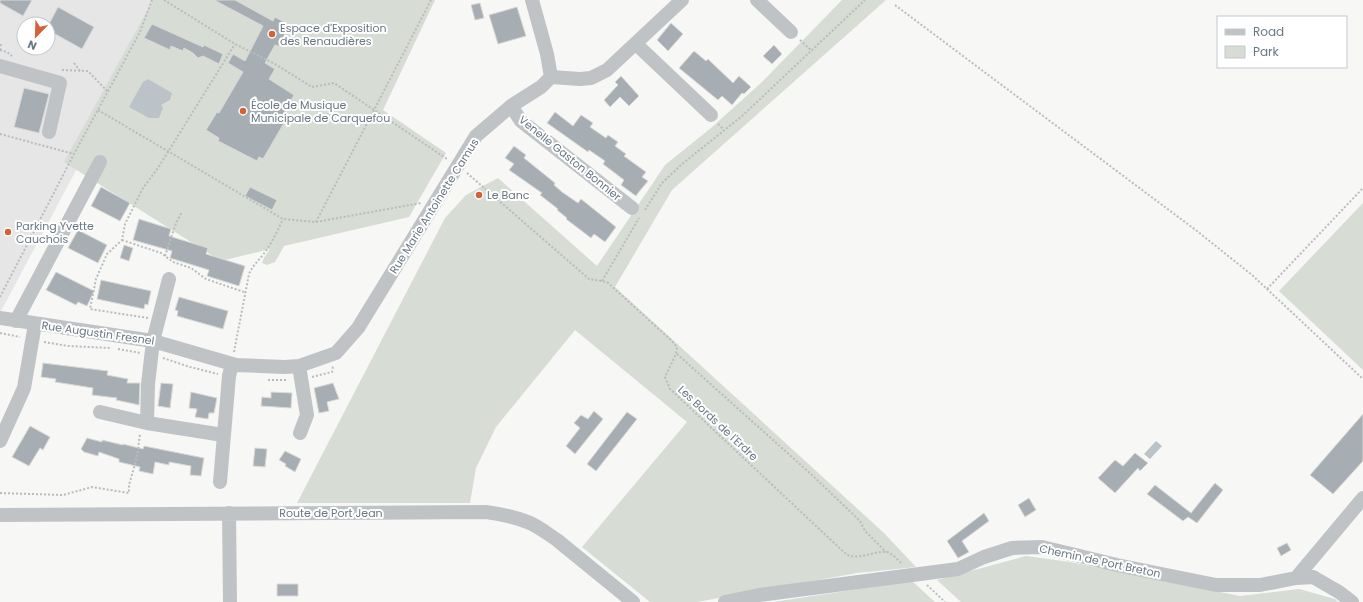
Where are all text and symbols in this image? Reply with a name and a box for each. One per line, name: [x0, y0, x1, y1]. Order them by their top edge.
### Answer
north arrow: [16, 16, 56, 56]
legend: [1217, 16, 1347, 68]
place label: Espace d'Exposition des Renaudières: [280, 20, 387, 49]
text: Road: [1253, 23, 1284, 40]
marker: Espace d'Exposition des Renaudières: [267, 29, 277, 39]
text: N: [25, 36, 39, 54]
text: Park: [1253, 43, 1280, 60]
place label: École de Musique Municipale de Carquefou: [251, 97, 390, 126]
marker: École de Musique Municipale de Carquefou: [238, 106, 248, 116]
street label: Venelle Gaston Bonnier: [515, 112, 625, 204]
street label: Rue Marie Antoinette Camus: [386, 135, 482, 277]
place label: Le Banc: [487, 187, 530, 203]
marker: Le Banc: [474, 190, 484, 200]
place label: Parking Yvette Cauchois: [16, 218, 94, 247]
marker: Parking Yvette Cauchois: [3, 227, 13, 237]
street label: Rue Augustin Fresnel: [41, 317, 155, 349]
street label: Les Bords de l'Erdre: [675, 382, 762, 464]
street label: Route de Port Jean: [279, 505, 383, 521]
street label: Chemin de Port Breton: [1038, 540, 1162, 582]

